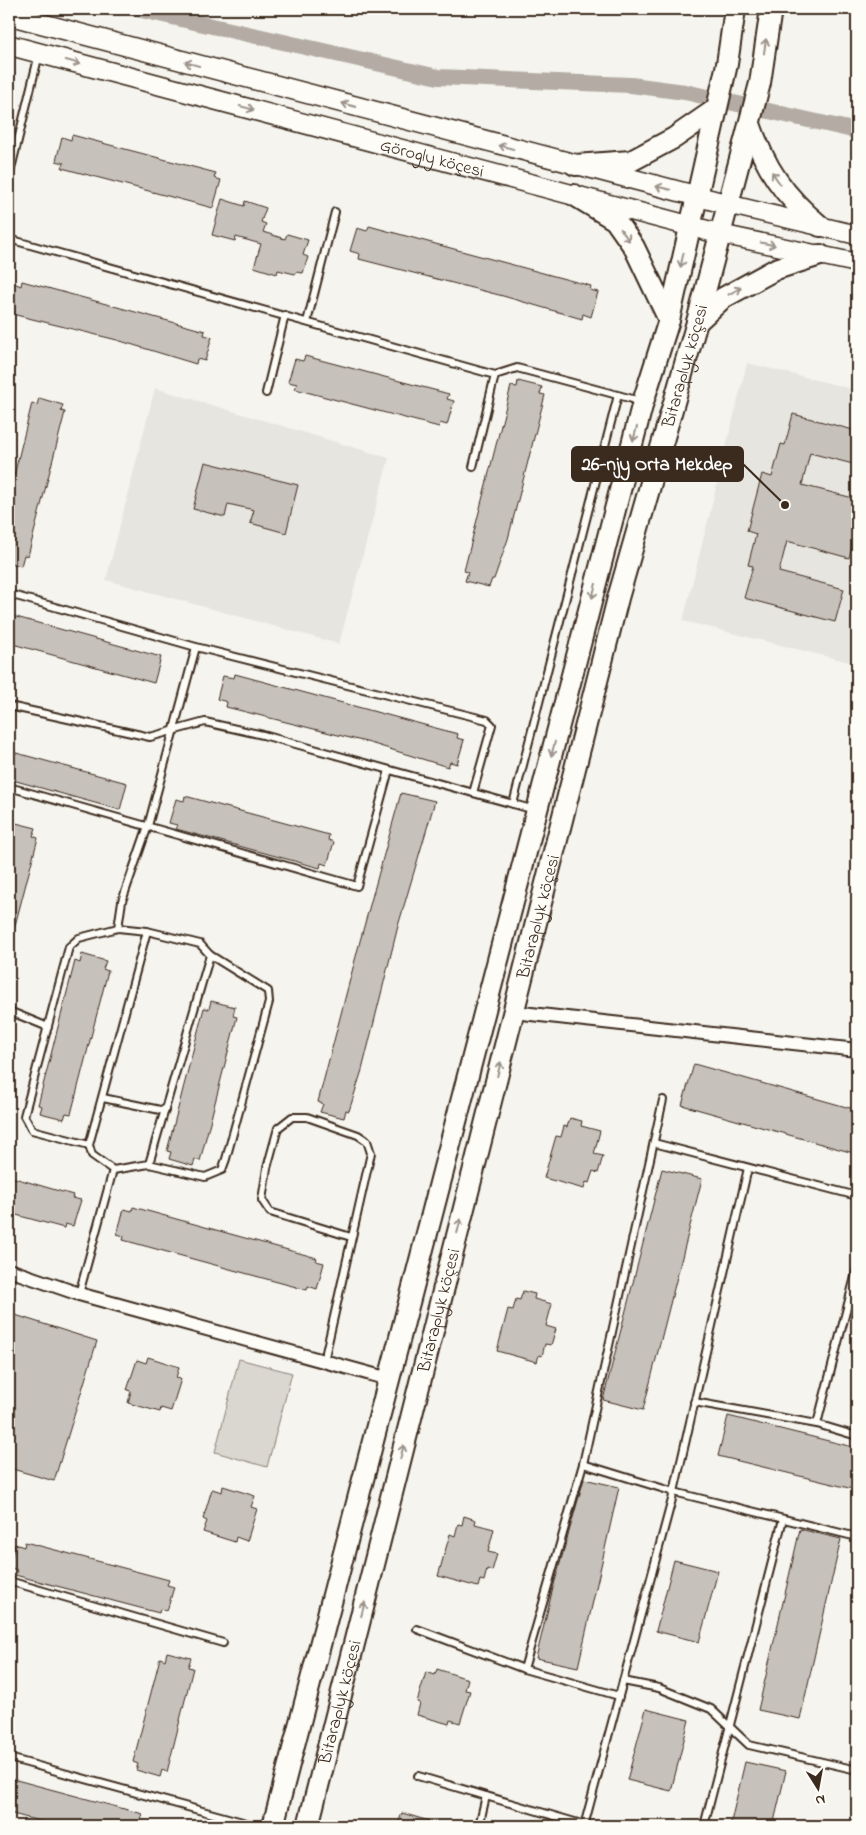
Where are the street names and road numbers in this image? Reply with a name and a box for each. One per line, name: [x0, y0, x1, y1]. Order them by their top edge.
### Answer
street label: Görogly köçesi: [377, 133, 487, 186]
street label: Bitaraplyk köçesi: [656, 302, 716, 432]
street label: Bitaraplyk köçesi: [511, 852, 568, 983]
street label: Bitaraplyk köçesi: [412, 1246, 468, 1376]
street label: Bitaraplyk köçesi: [313, 1638, 369, 1768]

